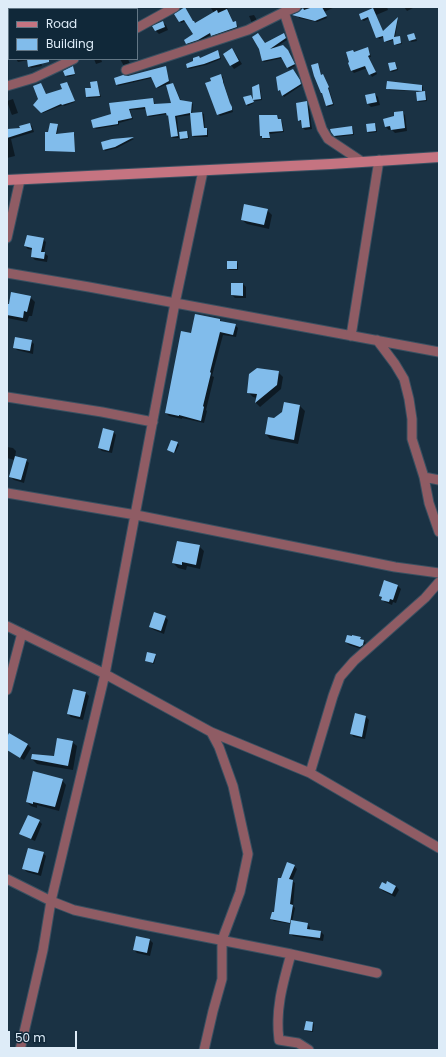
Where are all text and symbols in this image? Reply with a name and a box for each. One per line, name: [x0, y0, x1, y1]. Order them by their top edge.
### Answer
legend: [8, 8, 138, 60]
text: Road: [46, 15, 77, 32]
text: Building: [46, 35, 94, 52]
scale bar: [10, 1023, 79, 1049]
text: 50 m: [15, 1029, 46, 1046]

